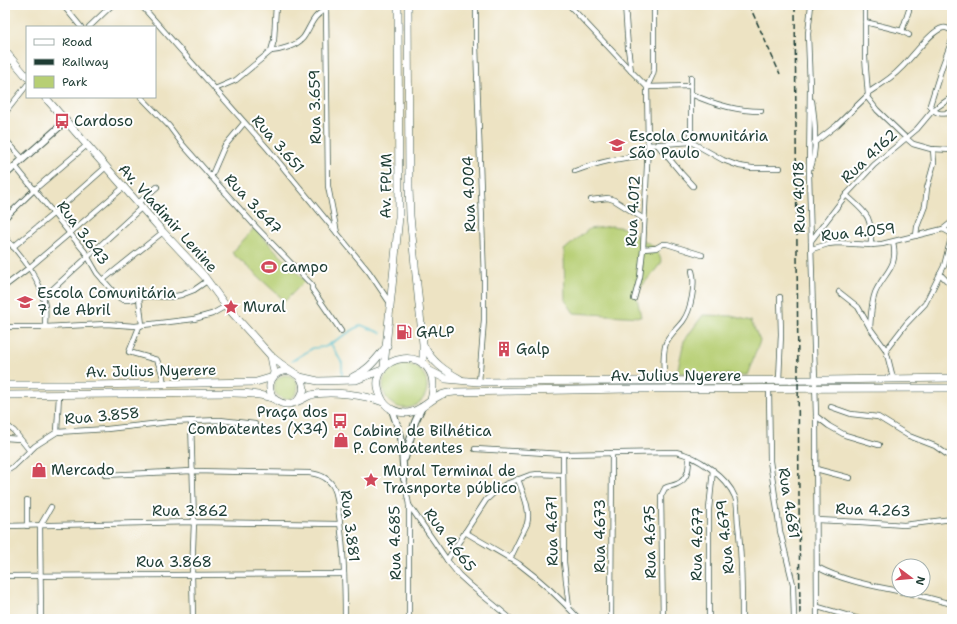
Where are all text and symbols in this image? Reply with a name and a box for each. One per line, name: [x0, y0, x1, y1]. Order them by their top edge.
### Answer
legend: [26, 26, 156, 98]
text: Road: [62, 34, 93, 50]
text: Railway: [62, 54, 109, 70]
street label: Rua 3.659: [304, 70, 326, 144]
text: Park: [62, 74, 88, 90]
place label: Cardoso: [74, 111, 133, 131]
street label: Rua 3.651: [247, 111, 309, 177]
bus stop icon: Cardoso: [53, 112, 71, 130]
street label: Rua 4.162: [836, 125, 902, 187]
place label: Escola Comunitária São Paulo: [629, 126, 769, 163]
school or university icon: Escola Comunitária São Paulo: [608, 136, 626, 154]
street label: Av. FPLM: [375, 153, 397, 219]
street label: Rua 4.004: [458, 156, 480, 232]
street label: Av. Vladimir Lenine: [114, 159, 222, 277]
street label: Rua 4.018: [788, 161, 810, 233]
street label: Rua 3.647: [220, 169, 286, 239]
street label: Rua 4.012: [621, 175, 645, 247]
street label: Rua 3.643: [52, 197, 114, 269]
street label: Rua 4.059: [820, 218, 896, 246]
place label: campo: [281, 257, 328, 277]
sports icon: campo: [260, 258, 278, 276]
place label: Escola Comunitária 7 de Abril: [37, 283, 177, 320]
school or university icon: Escola Comunitária 7 de Abril: [16, 293, 34, 311]
place label: Mural: [243, 297, 286, 317]
place icon: Mural: [222, 298, 240, 316]
place label: GALP: [416, 322, 455, 342]
fuel station icon: GALP: [395, 323, 413, 341]
place label: Galp: [516, 339, 550, 359]
building icon: Galp: [495, 340, 513, 358]
street label: Av. Julius Nyerere: [85, 360, 217, 382]
street label: Av. Julius Nyerere: [611, 366, 741, 386]
place label: Praça dos Combatentes (X34): [188, 402, 328, 439]
street label: Rua 3.858: [64, 403, 140, 429]
bus stop icon: Praça dos Combatentes (X34): [331, 412, 349, 430]
place label: Cabine de Bilhética P. Combatentes: [353, 421, 492, 458]
shop icon: Cabine de Bilhética P. Combatentes: [332, 431, 350, 449]
place label: Mercado: [51, 460, 115, 480]
shop icon: Mercado: [30, 461, 48, 479]
place label: Mural Terminal de Trasnporte público: [383, 461, 517, 498]
street label: Rua 4.681: [774, 466, 804, 540]
place icon: Mural Terminal de Trasnporte público: [362, 471, 380, 489]
street label: Rua 3.881: [336, 489, 364, 563]
street label: Rua 4.671: [541, 496, 563, 566]
street label: Rua 4.673: [590, 499, 610, 573]
street label: Rua 4.679: [711, 499, 739, 575]
street label: Rua 4.263: [835, 499, 911, 521]
street label: Rua 3.862: [152, 501, 228, 521]
street label: Rua 4.665: [420, 504, 480, 576]
street label: Rua 4.675: [639, 505, 661, 579]
street label: Rua 4.685: [384, 506, 406, 580]
street label: Rua 4.677: [686, 507, 708, 581]
street label: Rua 3.868: [136, 552, 212, 572]
north arrow: [891, 558, 931, 598]
text: N: [912, 574, 929, 587]

